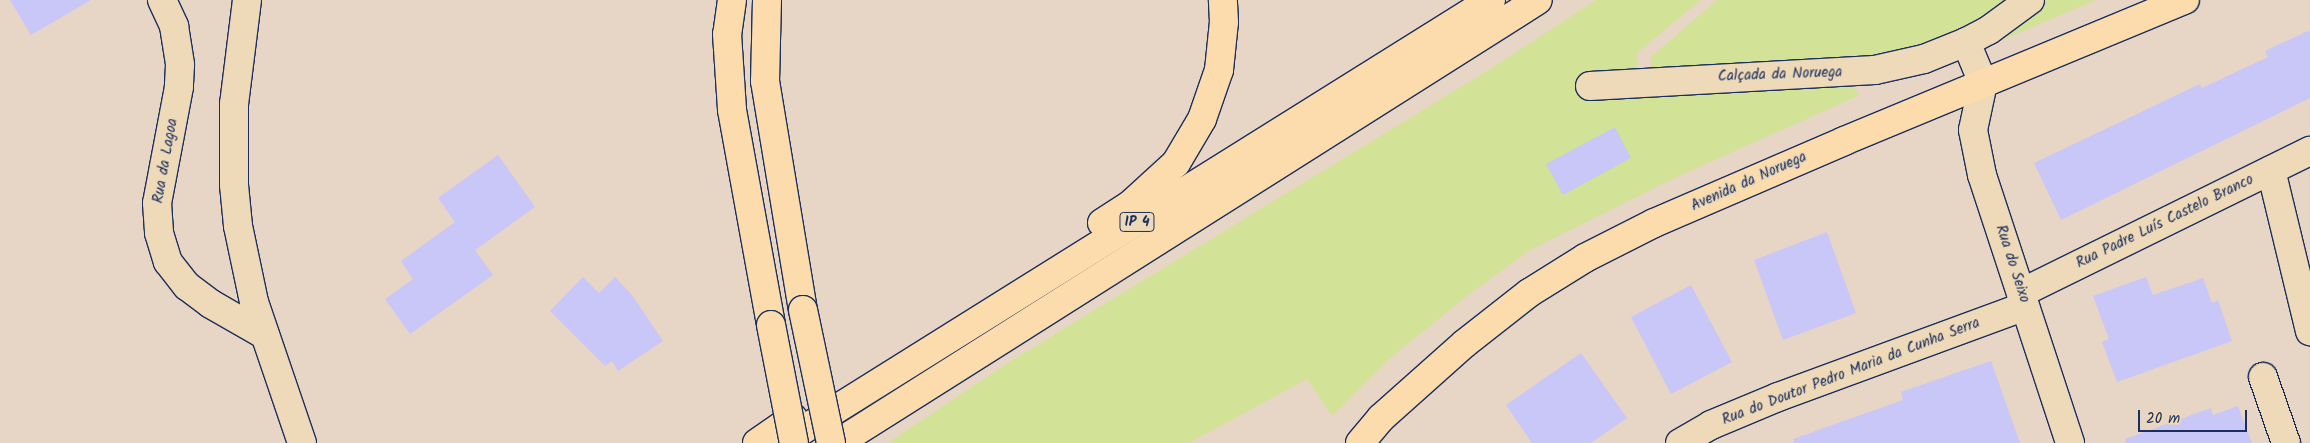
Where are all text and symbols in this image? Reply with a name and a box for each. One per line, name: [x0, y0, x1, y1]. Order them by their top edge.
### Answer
street label: Calçada da Noruega: [1717, 64, 1843, 86]
street label: Rua da Lagoa: [150, 117, 182, 205]
street label: Avenida da Noruega: [1688, 148, 1810, 216]
street label: Rua Padre Luís Castelo Branco: [2073, 171, 2257, 273]
road number: IP 4: [1118, 210, 1156, 233]
street label: Rua do Seixo: [1991, 223, 2033, 305]
street label: Rua do Doutor Pedro Maria da Cunha Serra: [1720, 314, 1982, 430]
scale bar: [2140, 400, 2249, 432]
text: 20 m: [2146, 407, 2180, 431]

